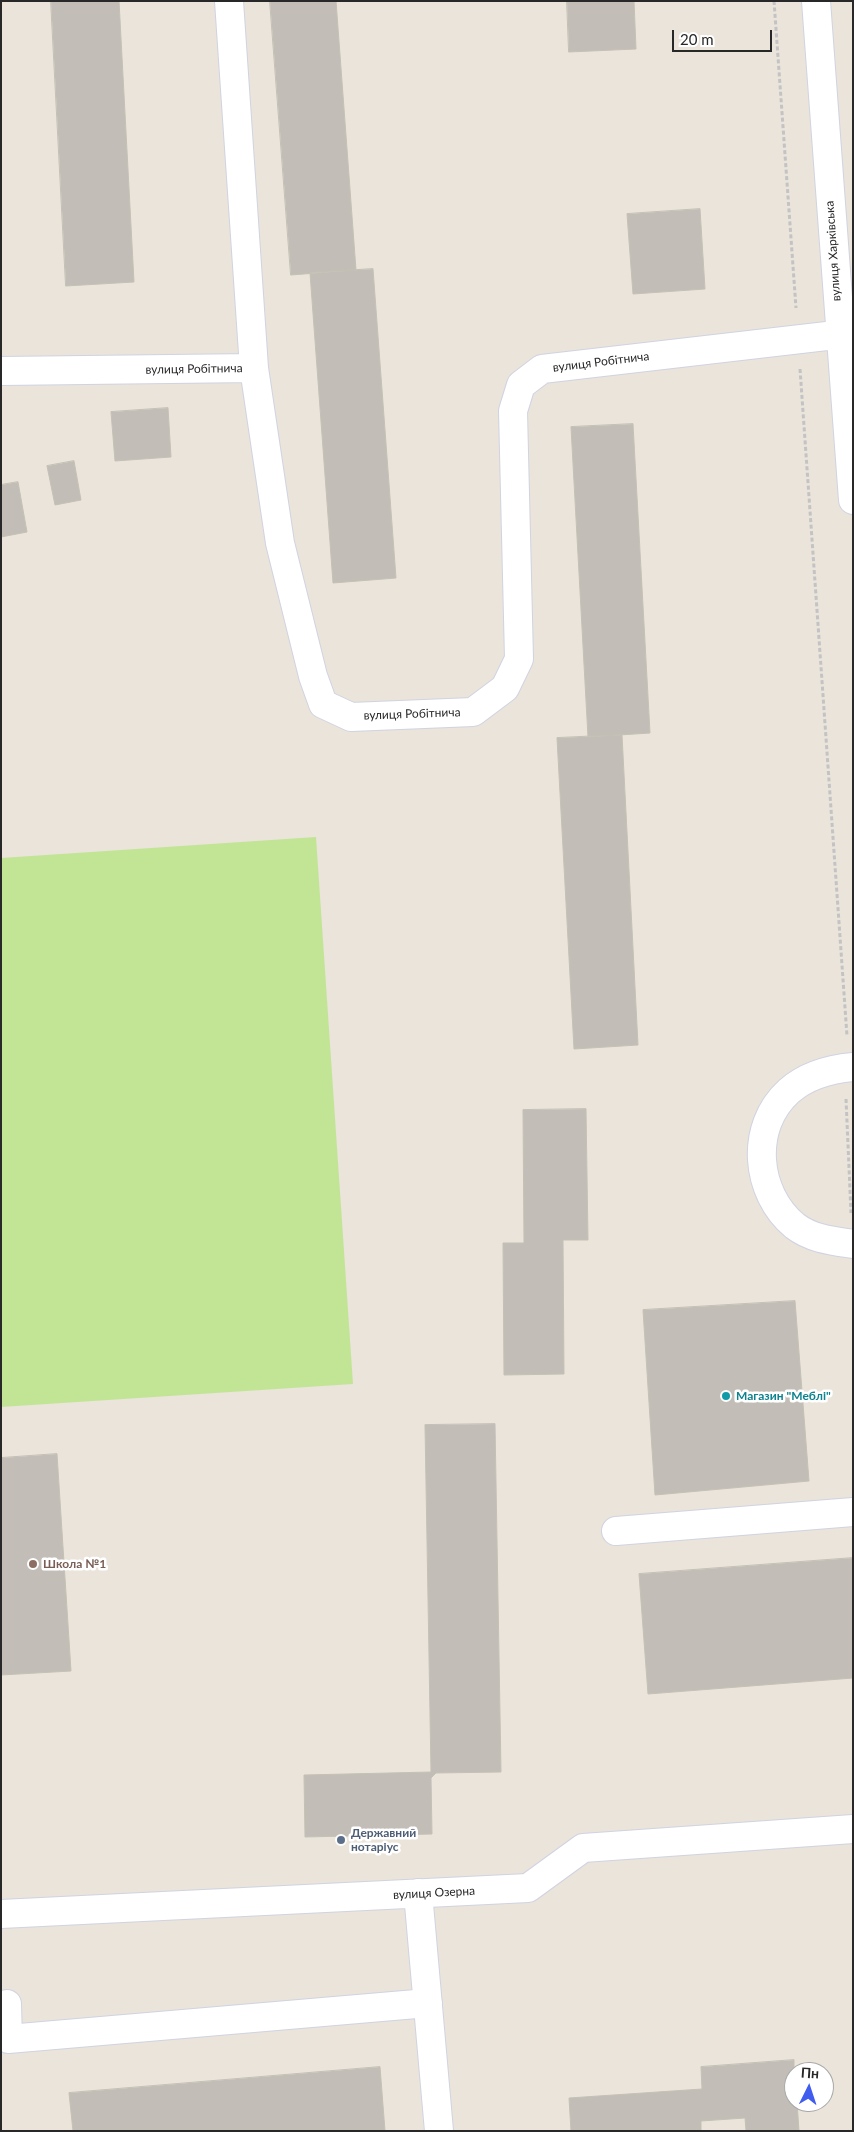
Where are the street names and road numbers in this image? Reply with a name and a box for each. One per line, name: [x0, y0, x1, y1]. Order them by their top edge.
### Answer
street label: вулиця Харківська: [822, 200, 844, 302]
street label: вулиця Робітнича: [552, 349, 650, 375]
street label: вулиця Робітнича: [145, 361, 243, 377]
street label: вулиця Робітнича: [363, 705, 461, 723]
street label: вулиця Озерна: [393, 1884, 475, 1902]

